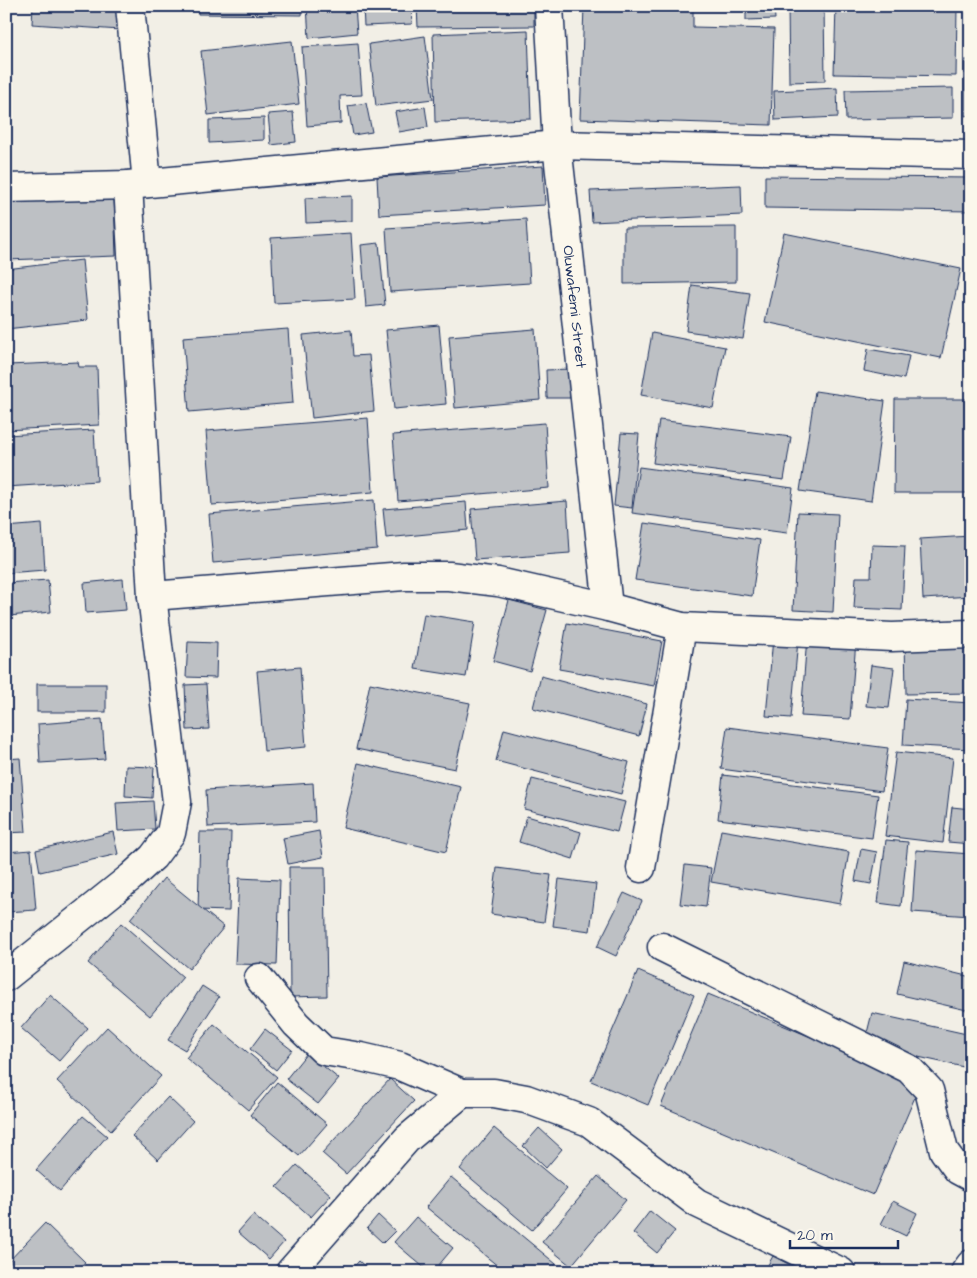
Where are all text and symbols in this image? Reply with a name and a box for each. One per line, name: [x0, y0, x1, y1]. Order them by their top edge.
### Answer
street label: Oluwafemi Street: [558, 244, 592, 369]
scale bar: [790, 1218, 897, 1250]
text: 20 m: [797, 1225, 833, 1246]

